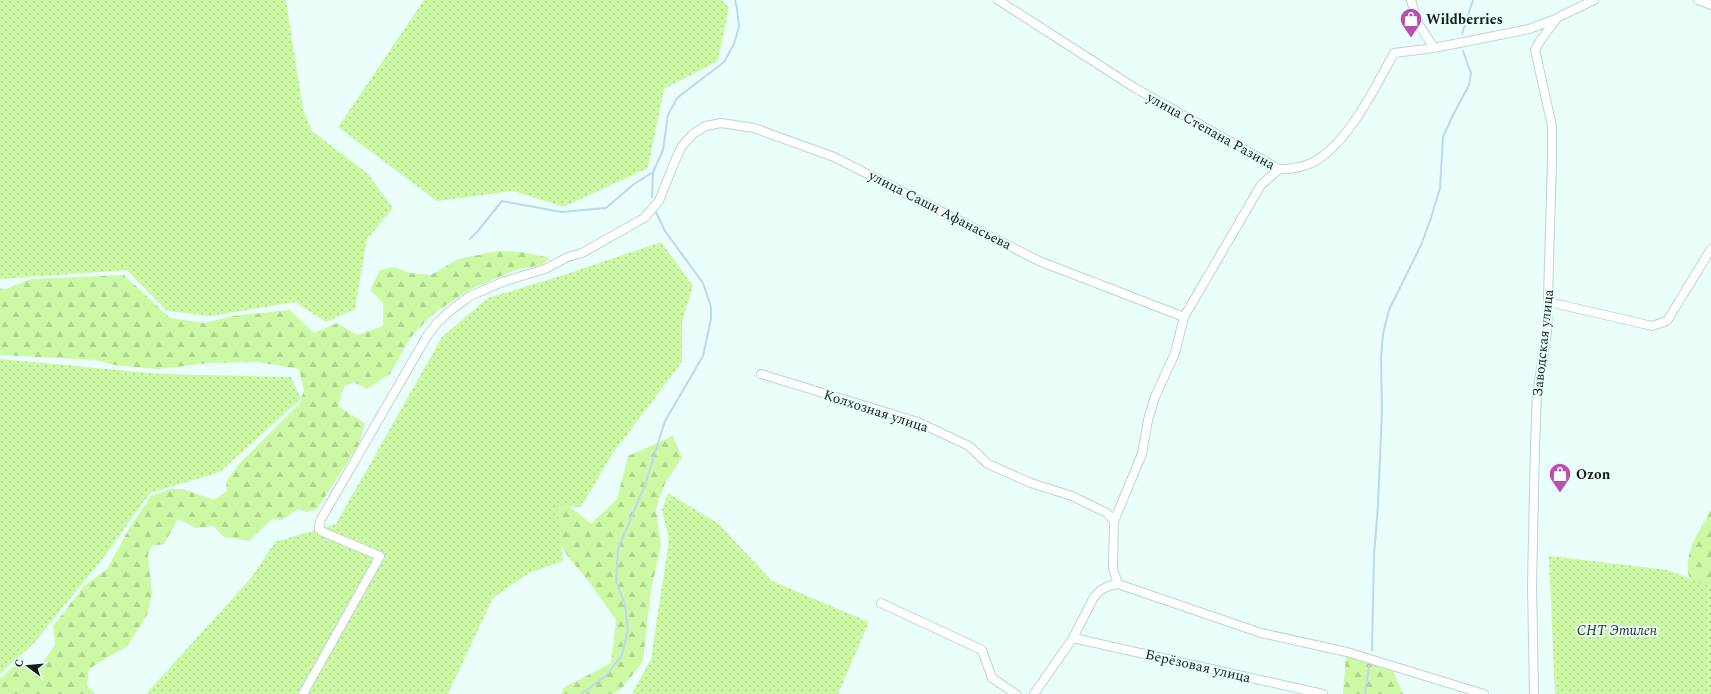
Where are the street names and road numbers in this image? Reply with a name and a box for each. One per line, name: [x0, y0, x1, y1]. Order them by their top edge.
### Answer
street label: улица Степана Разина: [1142, 86, 1279, 175]
street label: улица Саши Афанасьева: [864, 164, 1015, 255]
street label: Заводская улица: [1527, 288, 1559, 398]
street label: Колхозная улица: [821, 384, 931, 438]
street label: Берёзовая улица: [1143, 644, 1253, 688]

